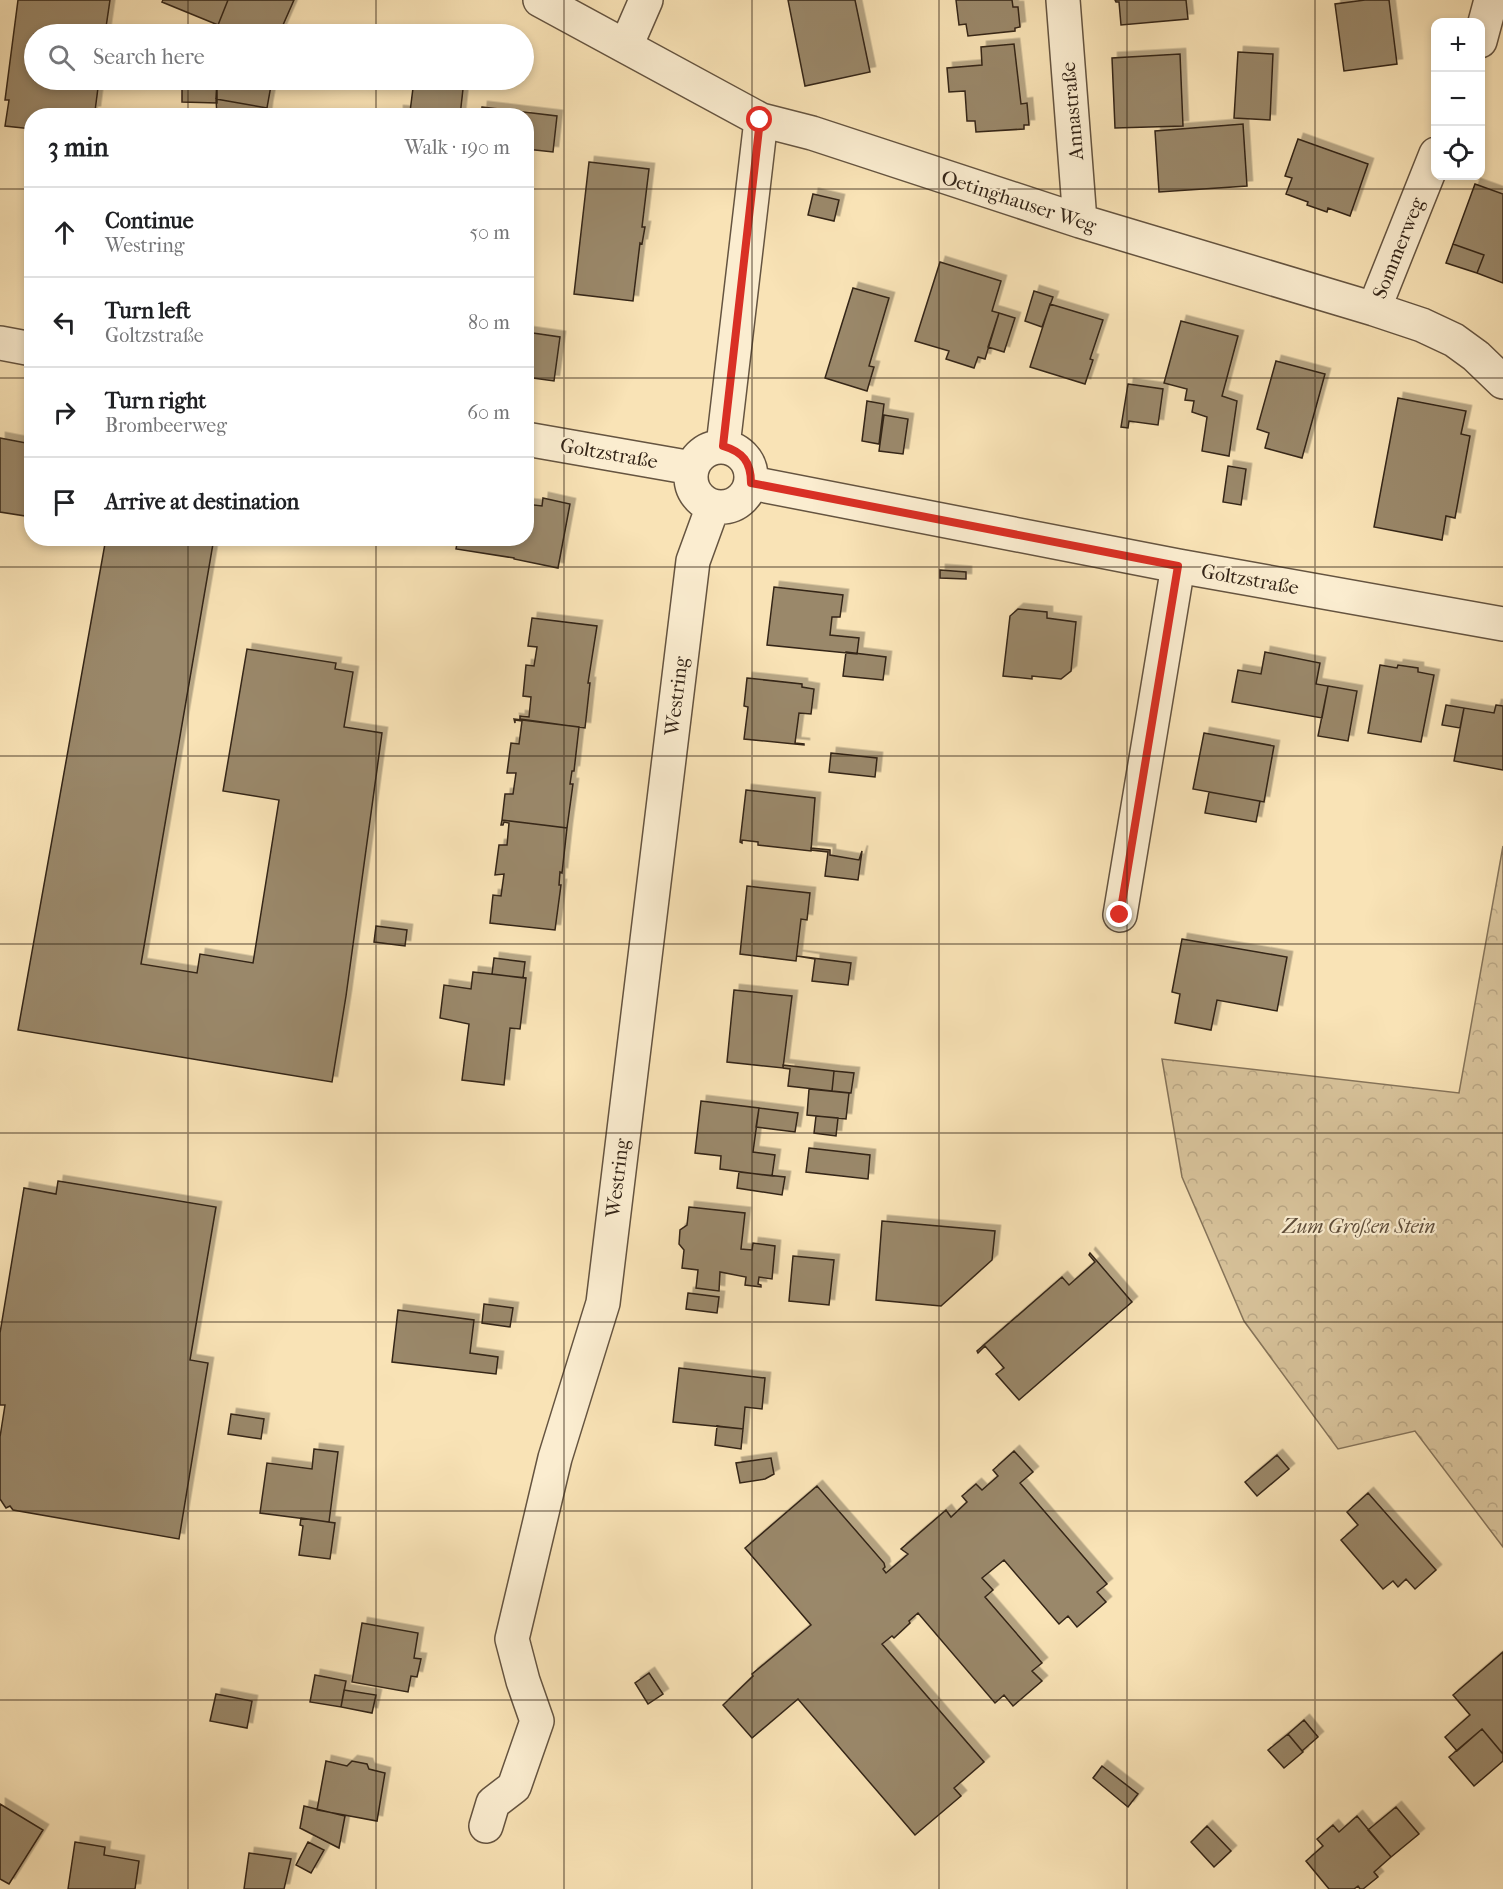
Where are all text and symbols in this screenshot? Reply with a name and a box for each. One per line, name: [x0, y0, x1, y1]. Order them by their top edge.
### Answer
map controls: [1431, 18, 1485, 180]
button: +: [1431, 18, 1485, 72]
search box: [24, 24, 534, 90]
icon: search: [45, 41, 78, 74]
text: Search here: [93, 44, 205, 70]
street label: Annastraße: [1057, 61, 1088, 162]
button: −: [1431, 72, 1485, 126]
route start: [746, 106, 772, 132]
button: locate: [1431, 126, 1485, 180]
text: 3 min: [48, 132, 109, 163]
text: Walk · 190 m: [404, 136, 510, 159]
street label: Oetinghauser Weg: [938, 166, 1100, 238]
street label: Sommerweg: [1368, 194, 1429, 302]
text: Continue: [105, 208, 194, 234]
icon: ahead: [48, 216, 81, 249]
text: 50 m: [469, 221, 510, 244]
text: Westring: [105, 234, 184, 257]
text: Turn left: [105, 298, 191, 324]
icon: left: [48, 306, 81, 339]
text: 80 m: [468, 311, 510, 334]
text: Goltzstraße: [105, 324, 204, 347]
text: Turn right: [105, 388, 206, 414]
icon: right: [48, 396, 81, 429]
text: 60 m: [467, 401, 510, 424]
text: Brombeerweg: [105, 414, 227, 437]
street label: Goltzstraße: [558, 434, 660, 473]
icon: arrive: [48, 486, 81, 519]
text: Arrive at destination: [105, 489, 299, 515]
street label: Goltzstraße: [1199, 560, 1301, 599]
street label: Westring: [660, 655, 693, 738]
route end: [1106, 901, 1132, 927]
street label: Westring: [601, 1137, 634, 1220]
park label: Zum Großen Stein: [1281, 1215, 1435, 1238]

